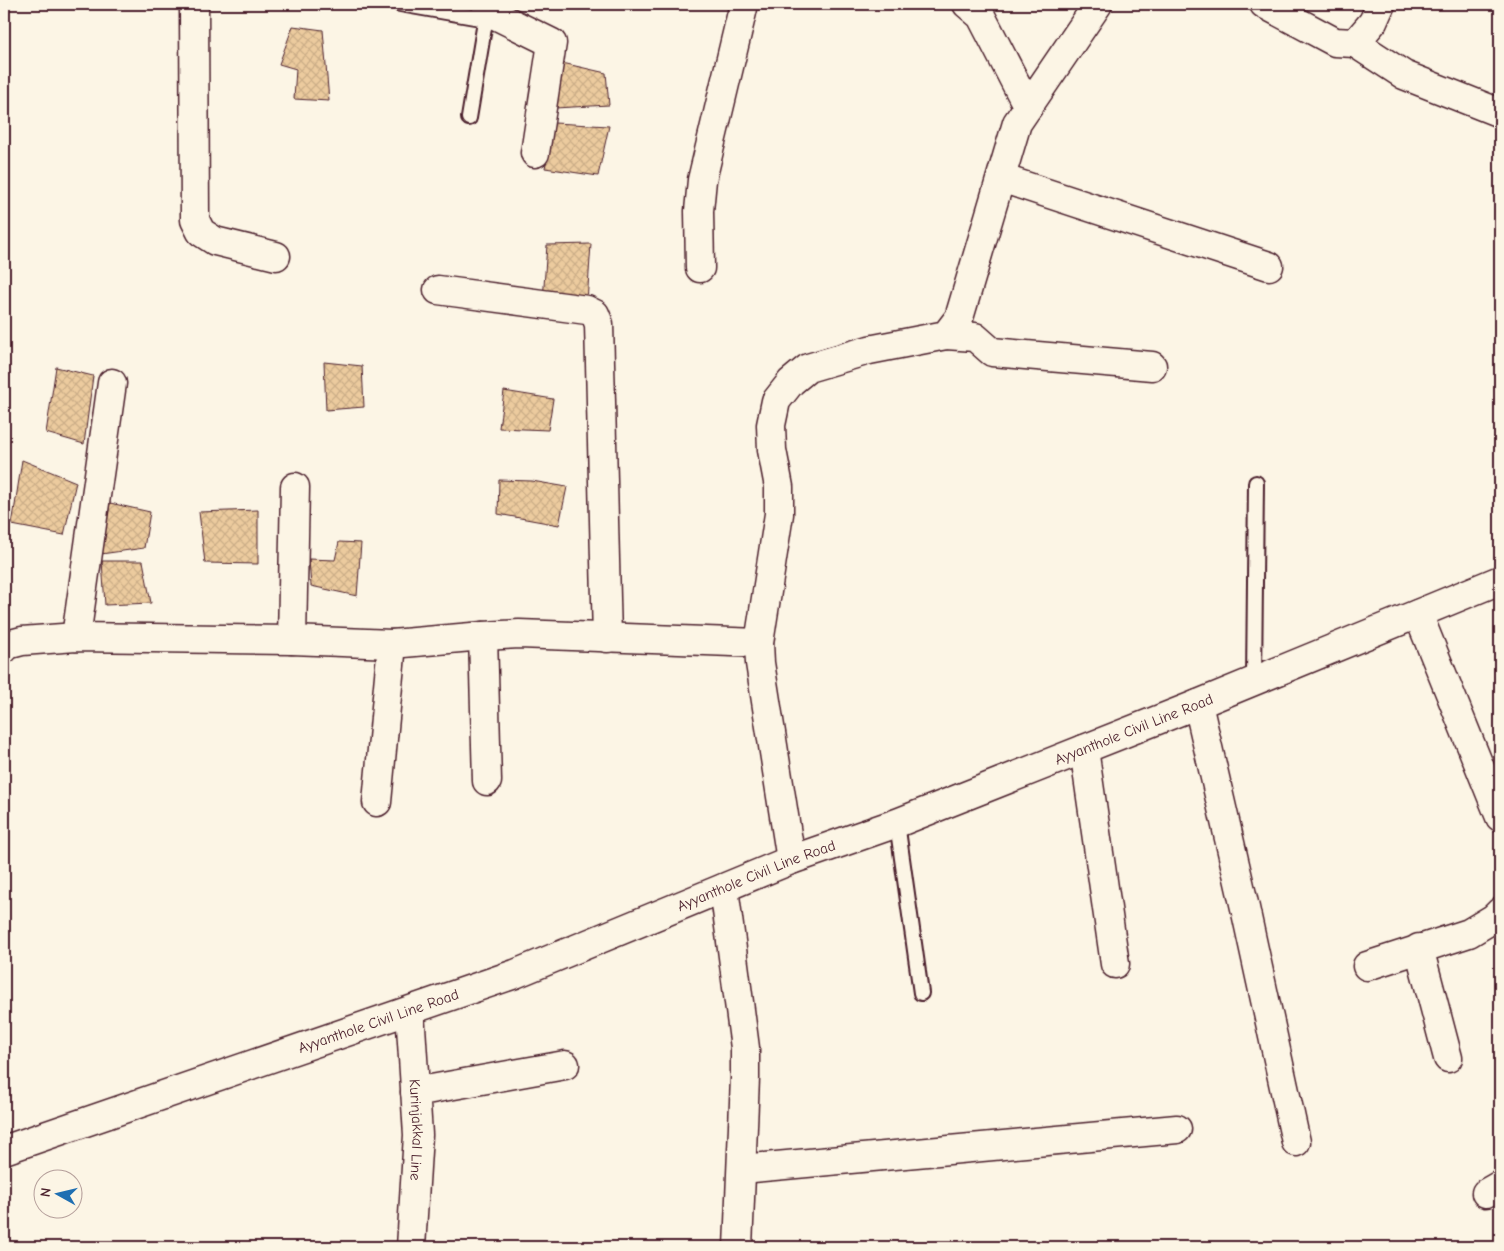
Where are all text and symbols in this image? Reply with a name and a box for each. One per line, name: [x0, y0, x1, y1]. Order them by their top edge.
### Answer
street label: Ayyanthole Civil Line Road: [1052, 690, 1216, 769]
street label: Ayyanthole Civil Line Road: [674, 836, 838, 915]
street label: Ayyanthole Civil Line Road: [296, 985, 461, 1057]
street label: Kurinjakkal Line: [405, 1078, 427, 1182]
north arrow: [32, 1168, 82, 1218]
text: N: [37, 1187, 55, 1198]

